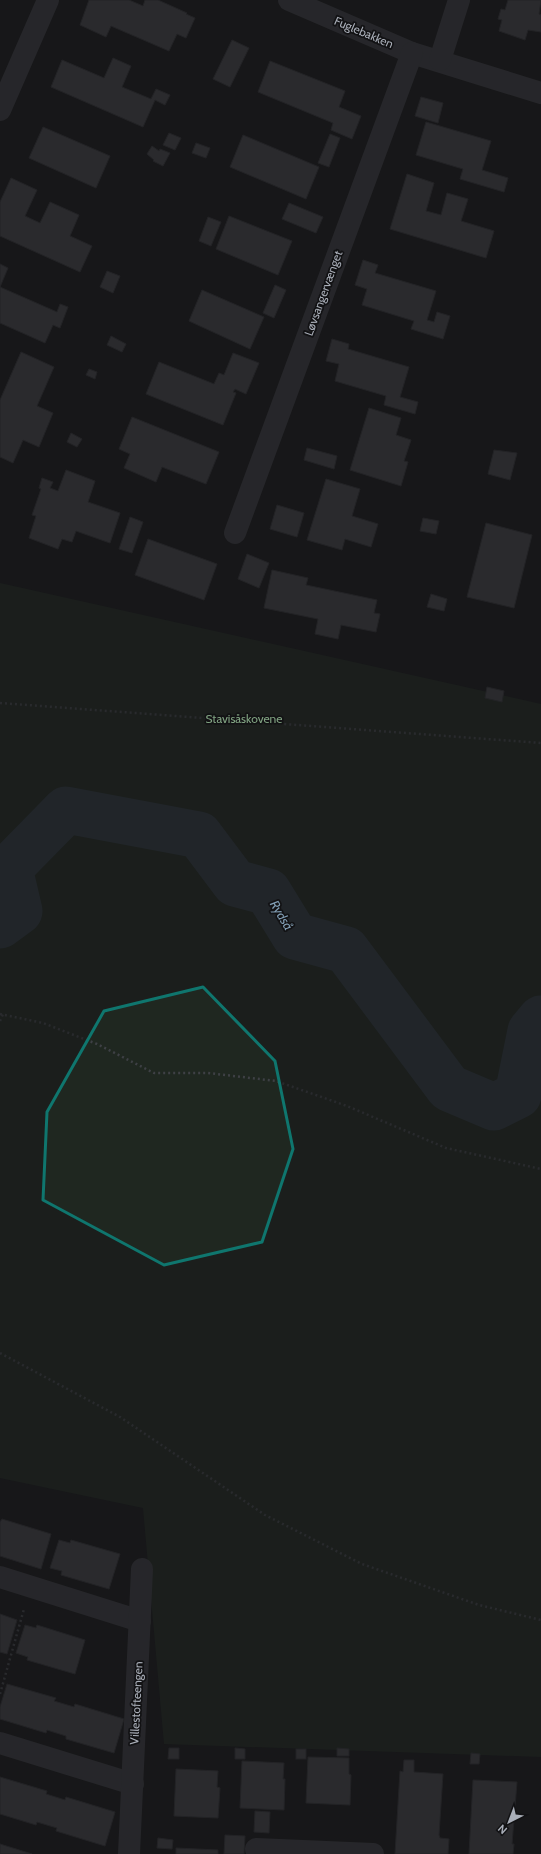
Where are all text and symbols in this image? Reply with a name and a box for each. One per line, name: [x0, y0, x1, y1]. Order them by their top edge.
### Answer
street label: Fuglebakken: [332, 13, 396, 51]
street label: Løvsangervænget: [301, 248, 345, 338]
park label: Stavisåskovene: [206, 711, 282, 726]
water label: Rydså: [267, 897, 297, 933]
street label: Villestofteengen: [126, 1661, 146, 1745]
north arrow: [489, 1802, 529, 1842]
text: N: [495, 1822, 510, 1837]

